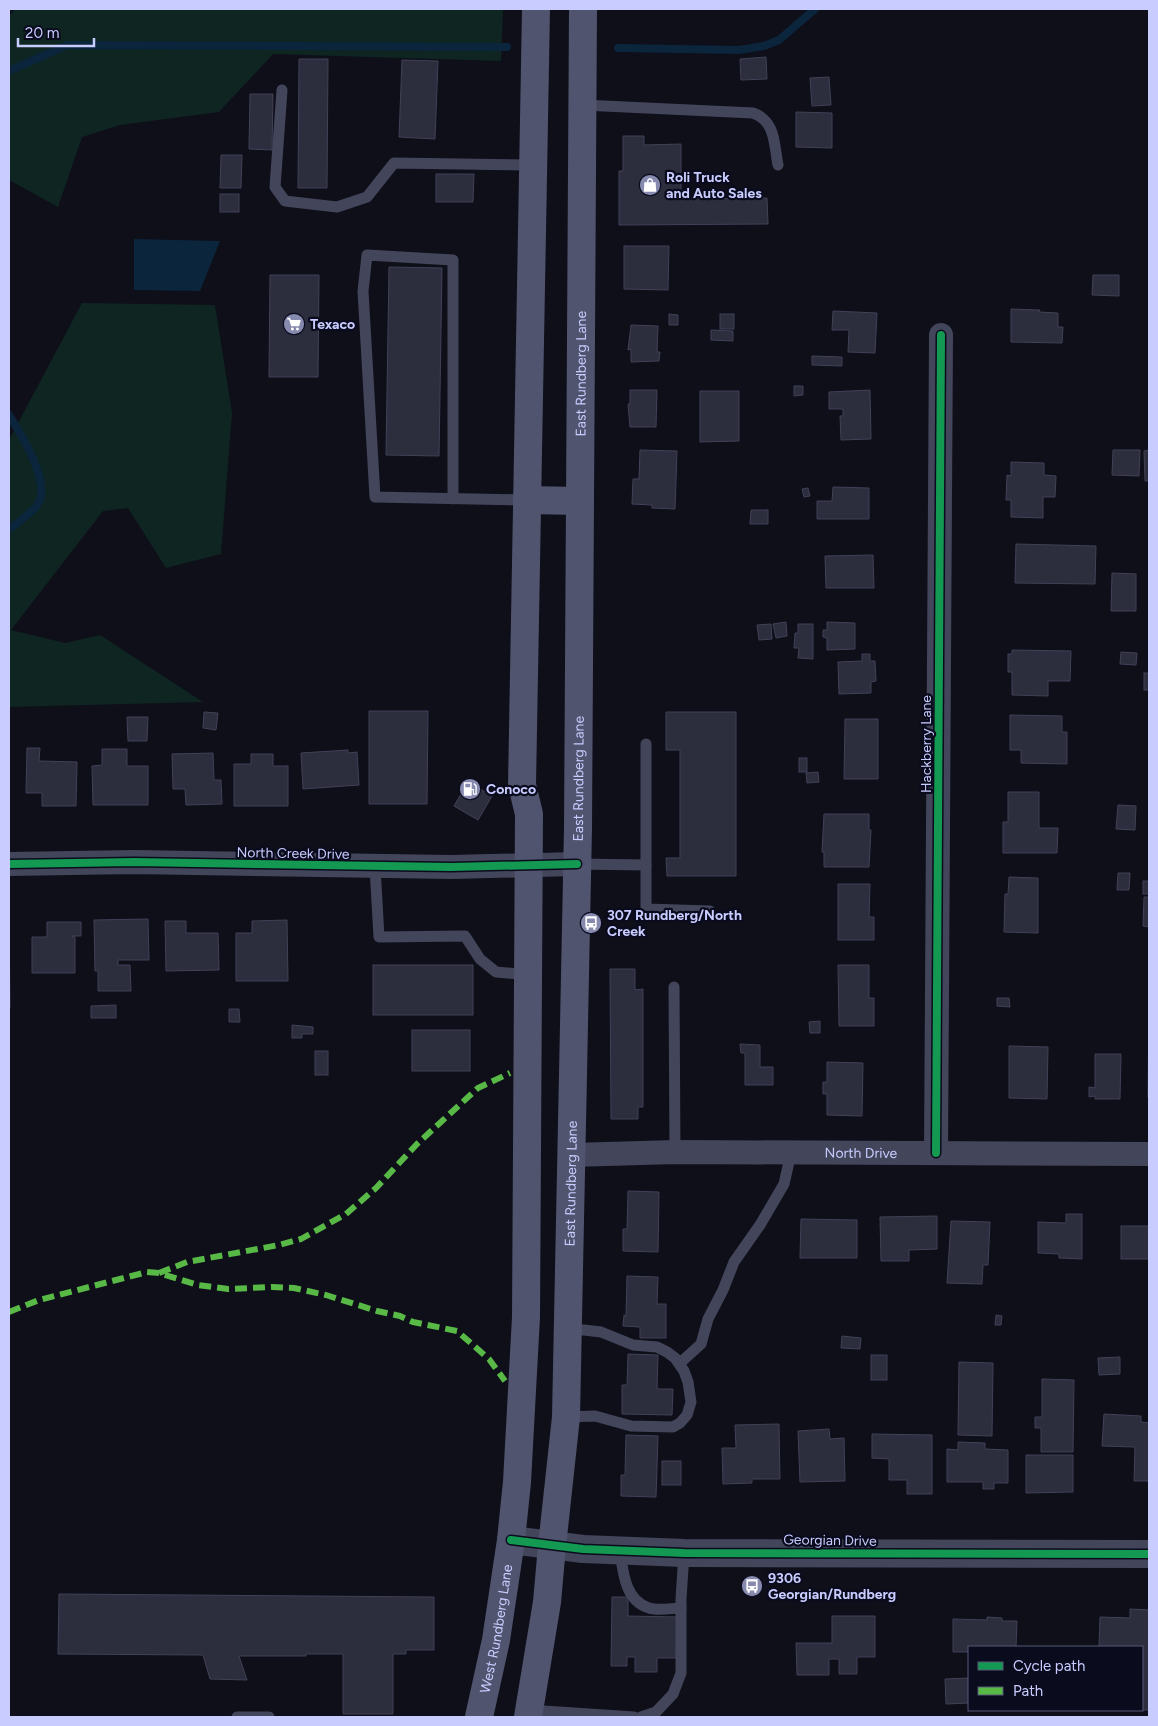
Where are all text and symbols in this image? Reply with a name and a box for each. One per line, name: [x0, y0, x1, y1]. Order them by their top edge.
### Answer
scale bar: [18, 15, 94, 47]
text: 20 m: [25, 24, 59, 42]
place label: Roli Truck and Auto Sales: [666, 169, 762, 202]
shop icon: Roli Truck and Auto Sales: [638, 173, 662, 197]
street label: East Rundberg Lane: [572, 311, 590, 436]
supermarket icon: Texaco: [282, 312, 306, 336]
place label: Texaco: [310, 316, 355, 333]
street label: Hackberry Lane: [918, 695, 935, 793]
street label: East Rundberg Lane: [570, 716, 588, 842]
fuel station icon: Conoco: [458, 777, 482, 801]
place label: Conoco: [486, 781, 536, 798]
street label: North Creek Drive: [236, 844, 350, 863]
place label: 307 Rundberg/North Creek: [607, 907, 742, 940]
bus stop icon: 307 Rundberg/North Creek: [579, 911, 603, 935]
street label: East Rundberg Lane: [561, 1120, 581, 1247]
street label: North Drive: [825, 1145, 898, 1162]
street label: Georgian Drive: [783, 1531, 877, 1550]
street label: West Rundberg Lane: [477, 1563, 516, 1695]
place label: 9306 Georgian/Rundberg: [768, 1570, 896, 1603]
bus stop icon: 9306 Georgian/Rundberg: [740, 1574, 764, 1598]
legend: [968, 1646, 1143, 1711]
text: Cycle path: [1013, 1657, 1085, 1675]
text: Path: [1013, 1682, 1043, 1700]

